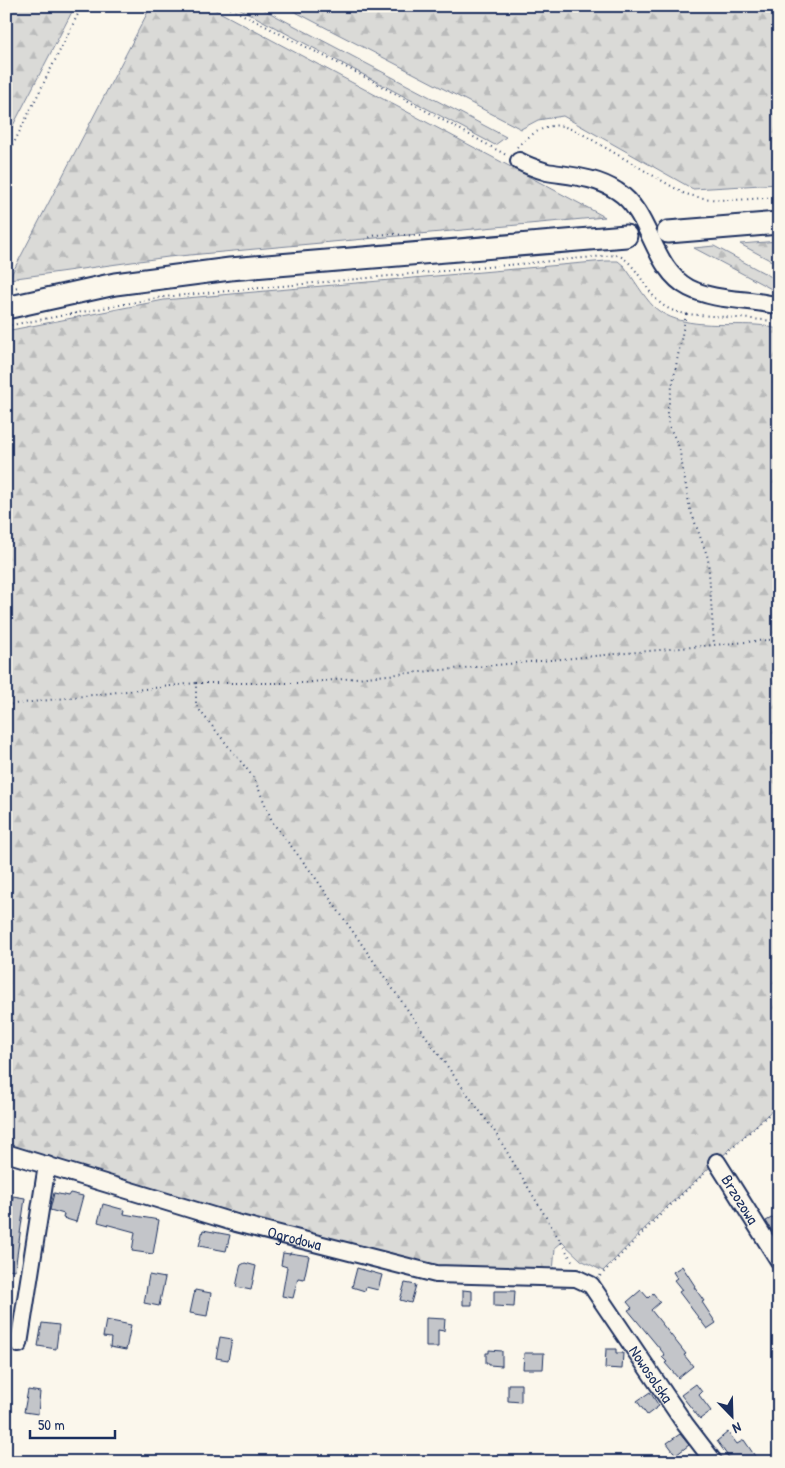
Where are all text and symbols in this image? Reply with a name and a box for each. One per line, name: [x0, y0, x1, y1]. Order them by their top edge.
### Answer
street label: Brzozowa: [717, 1170, 764, 1228]
street label: Ogrodowa: [265, 1221, 324, 1255]
street label: Nowosolska: [624, 1341, 679, 1407]
north arrow: [708, 1390, 758, 1440]
scale bar: [30, 1408, 115, 1440]
text: 50 m: [38, 1414, 65, 1435]
text: N: [730, 1418, 744, 1439]

